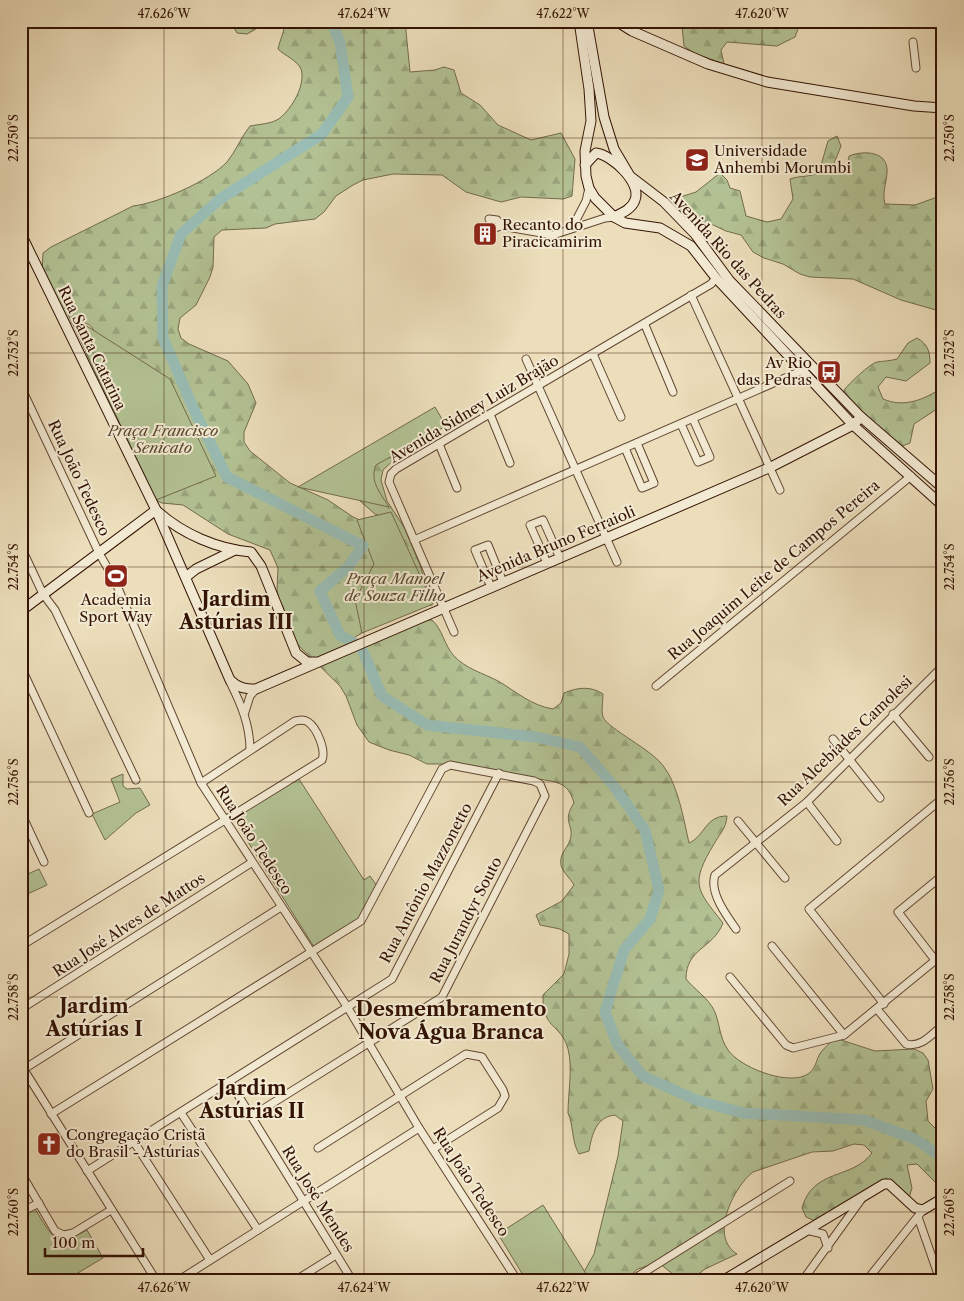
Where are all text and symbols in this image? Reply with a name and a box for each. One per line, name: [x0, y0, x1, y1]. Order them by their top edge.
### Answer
text: 47.626°W: [137, 6, 191, 21]
text: 47.624°W: [337, 6, 391, 21]
text: 47.622°W: [536, 6, 591, 21]
text: 47.620°W: [735, 6, 790, 21]
text: 22.750°S: [6, 114, 21, 162]
text: 22.750°S: [942, 114, 957, 162]
place label: Universidade Anhembi Morumbi: [713, 141, 851, 177]
school or university icon: Universidade Anhembi Morumbi: [684, 147, 710, 173]
street label: Avenida Rio das Pedras: [665, 186, 791, 322]
place label: Recanto do Piracicamirim: [502, 215, 602, 251]
building icon: Recanto do Piracicamirim: [472, 221, 498, 247]
street label: Rua Santa Catarina: [54, 282, 131, 413]
text: 22.752°S: [6, 329, 21, 377]
text: 22.752°S: [942, 329, 957, 377]
street label: Avenida Sidney Luiz Brajão: [385, 350, 562, 467]
place label: Av Rio das Pedras: [737, 353, 812, 389]
bus stop icon: Av Rio das Pedras: [816, 359, 842, 385]
street label: Rua João Tedesco: [44, 417, 115, 539]
park label: Praça Francisco Senicato: [107, 421, 218, 457]
street label: Rua Joaquim Leite de Campos Pereira: [664, 475, 883, 664]
street label: Avenida Bruno Ferraioli: [473, 501, 638, 586]
text: 22.754°S: [6, 543, 21, 591]
text: 22.754°S: [942, 543, 957, 591]
sports icon: Academia Sport Way: [103, 563, 129, 589]
park label: Praça Manoel de Souza Filho: [345, 569, 446, 605]
district label: Jardim Astúrias III: [178, 587, 293, 634]
place label: Academia Sport Way: [79, 590, 153, 626]
street label: Rua Alcebíades Camolesi: [774, 671, 916, 810]
text: 22.756°S: [6, 758, 21, 806]
text: 22.756°S: [942, 758, 957, 806]
street label: Rua João Tedesco: [212, 782, 297, 898]
street label: Rua Antônio Mazzonetto: [375, 799, 476, 966]
street label: Rua Jurandyr Souto: [425, 853, 506, 986]
street label: Rua José Alves de Mattos: [49, 868, 208, 981]
text: 22.758°S: [6, 973, 21, 1021]
text: 22.758°S: [942, 973, 957, 1021]
district label: Jardim Astúrias I: [44, 994, 143, 1041]
district label: Desmembramento Nova Água Branca: [356, 997, 546, 1044]
district label: Jardim Astúrias II: [198, 1076, 305, 1123]
street label: Rua João Tedesco: [429, 1124, 514, 1240]
place label: Congregação Cristã do Brasil - Astúrias: [66, 1125, 206, 1161]
church icon: Congregação Cristã do Brasil - Astúrias: [36, 1131, 62, 1157]
street label: Rua José Mendes: [278, 1142, 359, 1255]
text: 22.760°S: [6, 1188, 21, 1236]
text: 22.760°S: [942, 1188, 957, 1236]
scale bar: [45, 1226, 142, 1258]
text: 100 m: [52, 1233, 95, 1252]
text: 47.626°W: [137, 1280, 191, 1295]
text: 47.624°W: [337, 1280, 391, 1295]
text: 47.622°W: [536, 1280, 591, 1295]
text: 47.620°W: [735, 1280, 790, 1295]

